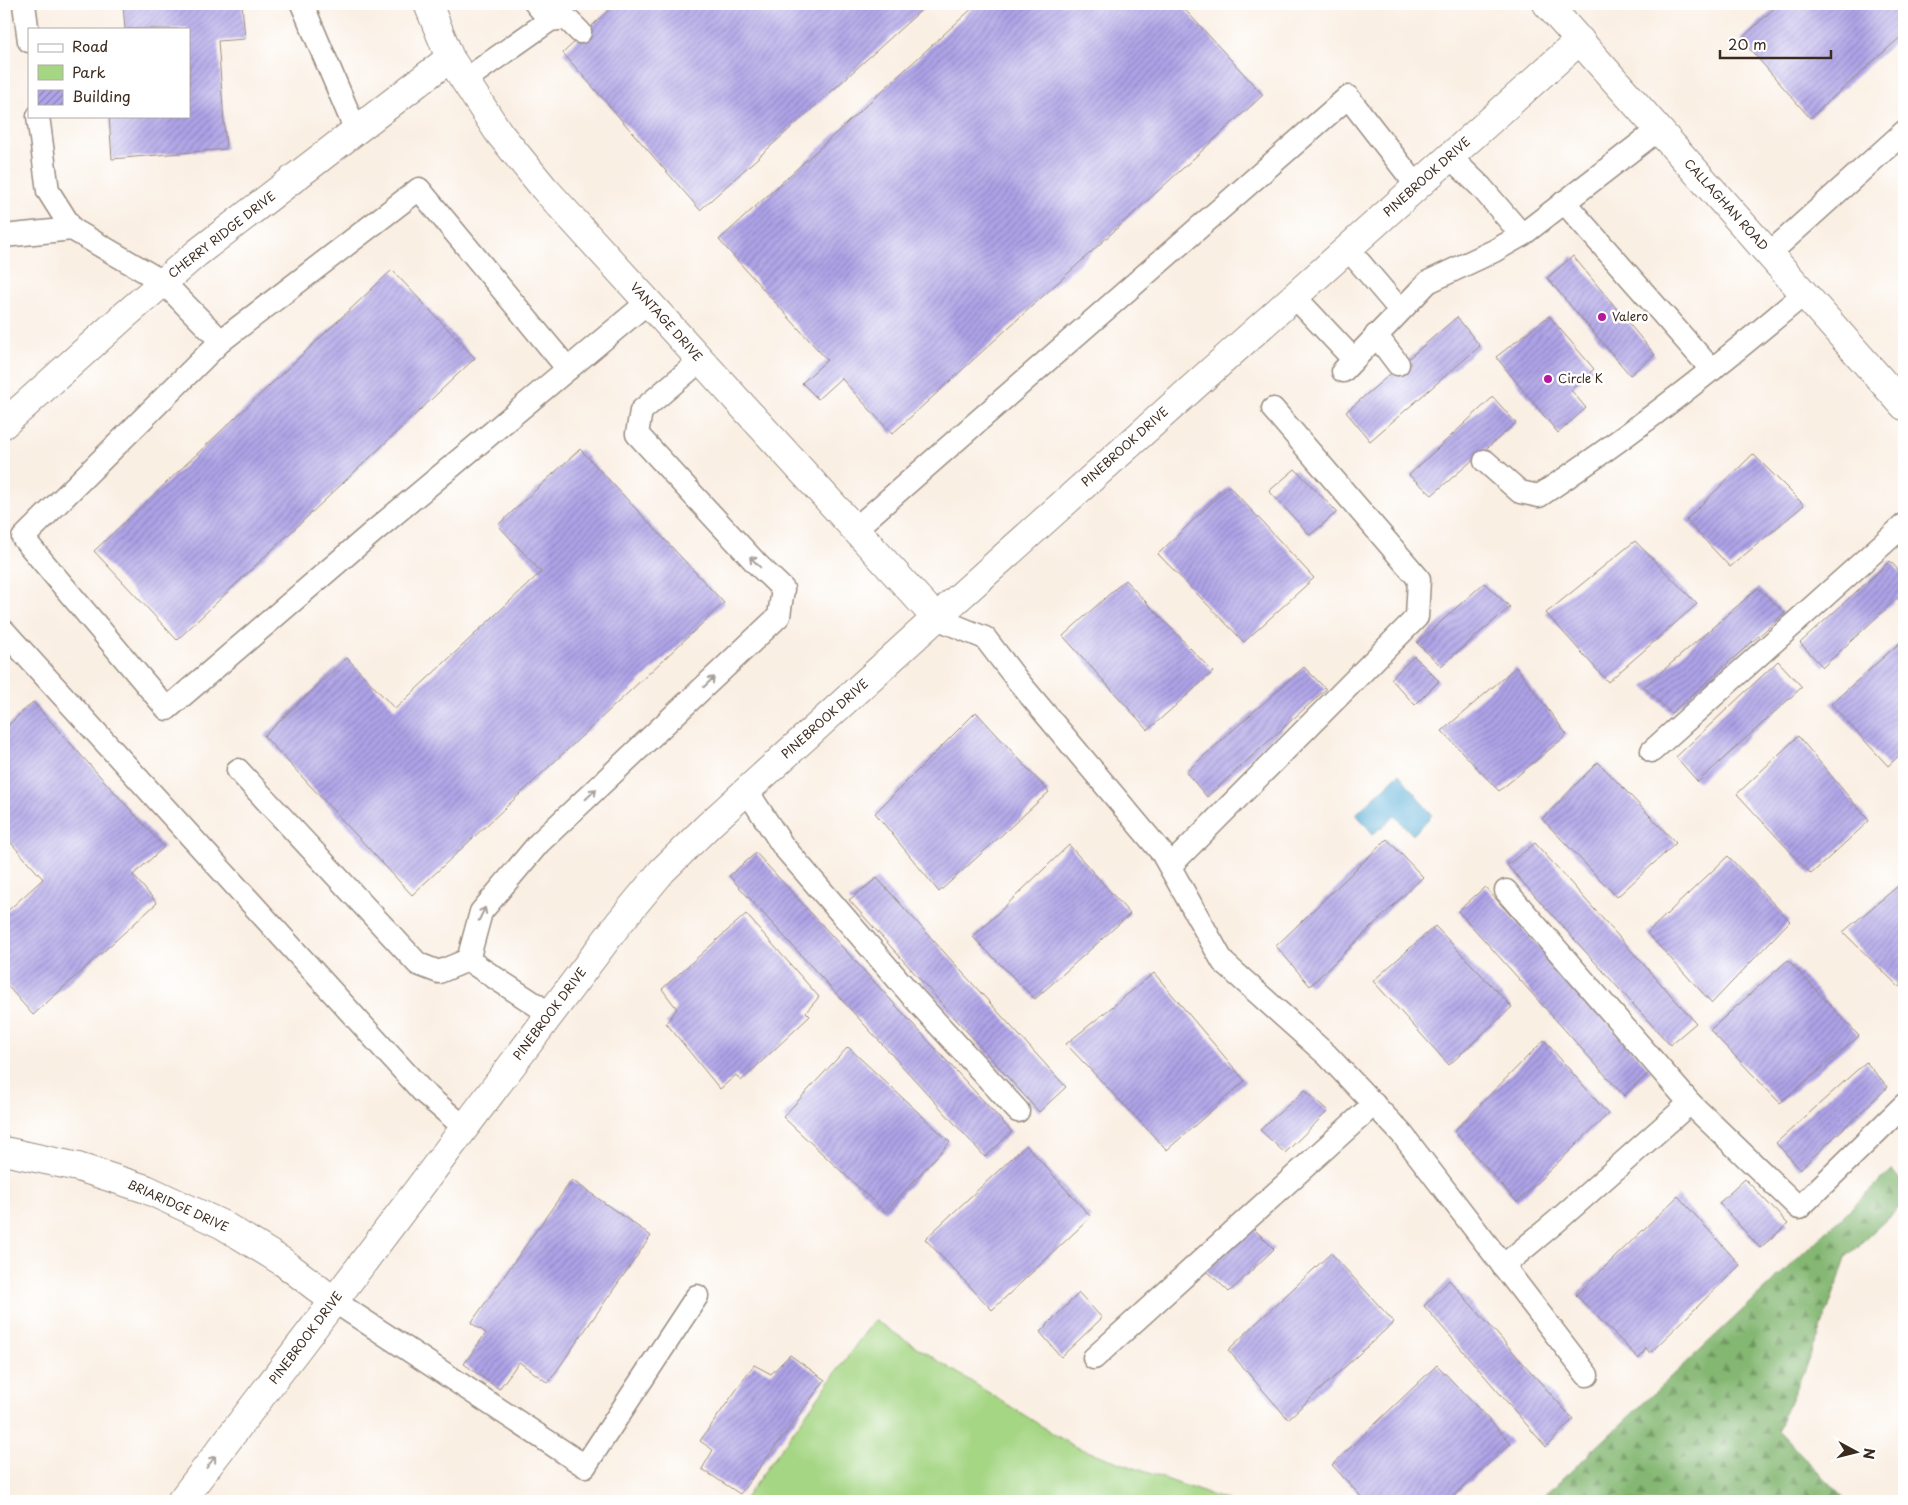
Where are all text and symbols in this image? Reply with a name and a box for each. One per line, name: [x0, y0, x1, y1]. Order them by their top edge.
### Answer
legend: [28, 28, 190, 118]
scale bar: [1720, 28, 1832, 60]
text: 20 m: [1728, 32, 1767, 55]
text: Road: [72, 34, 108, 57]
text: Park: [72, 60, 106, 83]
text: Building: [72, 84, 131, 107]
street label: PINEBROOK DRIVE: [1379, 132, 1474, 220]
street label: CALLAGHAN ROAD: [1681, 154, 1773, 254]
street label: CHERRY RIDGE DRIVE: [164, 187, 279, 282]
street label: VANTAGE DRIVE: [626, 278, 707, 365]
place label: Valero: [1612, 307, 1648, 325]
marker: Valero: [1596, 311, 1608, 323]
place label: Circle K: [1558, 369, 1603, 387]
marker: Circle K: [1542, 373, 1554, 385]
street label: PINEBROOK DRIVE: [1077, 402, 1172, 490]
one-way arrow: [749, 555, 761, 568]
street label: PINEBROOK DRIVE: [777, 674, 872, 762]
one-way arrow: [702, 676, 715, 688]
one-way arrow: [585, 788, 597, 800]
one-way arrow: [478, 907, 488, 922]
street label: PINEBROOK DRIVE: [508, 963, 590, 1063]
street label: BRIARIDGE DRIVE: [125, 1175, 232, 1236]
street label: PINEBROOK DRIVE: [264, 1287, 346, 1387]
north arrow: [1830, 1428, 1880, 1478]
text: N: [1858, 1447, 1880, 1460]
one-way arrow: [205, 1456, 216, 1469]

